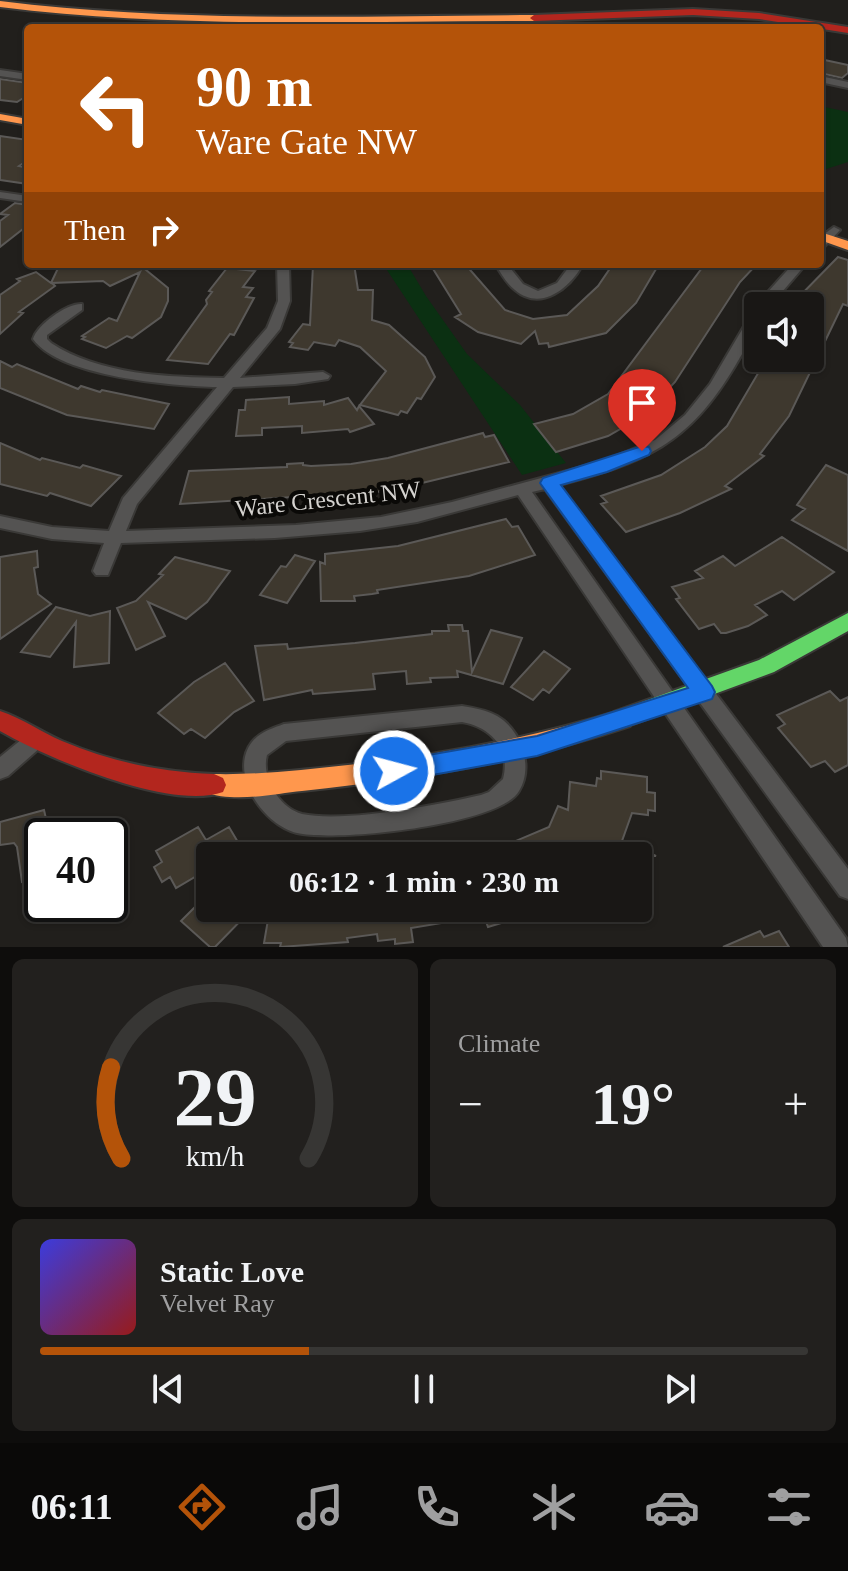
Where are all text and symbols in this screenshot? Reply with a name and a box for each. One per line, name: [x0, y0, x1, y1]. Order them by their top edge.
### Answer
icon: left: [64, 56, 168, 160]
text: 90 m: [196, 56, 313, 118]
text: Ware Gate NW: [196, 122, 417, 162]
icon: right: [142, 208, 186, 252]
text: Then: [64, 213, 126, 246]
map controls: [744, 292, 824, 372]
button: sound: [744, 292, 824, 372]
pin: [608, 369, 676, 451]
icon: arrive: [620, 381, 664, 425]
street label: Ware Crescent NW: [234, 476, 422, 522]
position arrow: [352, 729, 436, 813]
speed limit sign: 40: [24, 818, 128, 922]
text: 06:12 · 1 min · 230 m: [289, 865, 559, 898]
text: Climate: [458, 1029, 540, 1058]
text: 29: [173, 1051, 257, 1143]
text: 19°: [591, 1071, 675, 1137]
text: −: [458, 1080, 483, 1129]
text: +: [783, 1080, 808, 1129]
text: km/h: [186, 1141, 244, 1172]
text: Static Love: [160, 1255, 304, 1288]
text: Velvet Ray: [160, 1289, 275, 1318]
icon: previous: [146, 1367, 190, 1411]
icon: pause: [402, 1367, 446, 1411]
icon: next: [658, 1367, 702, 1411]
icon: directions: [174, 1479, 230, 1535]
icon: music: [292, 1479, 348, 1535]
icon: phone: [409, 1479, 465, 1535]
icon: climate: [526, 1479, 582, 1535]
icon: car: [644, 1479, 700, 1535]
icon: filters: [761, 1479, 817, 1535]
text: 06:11: [31, 1487, 113, 1527]

